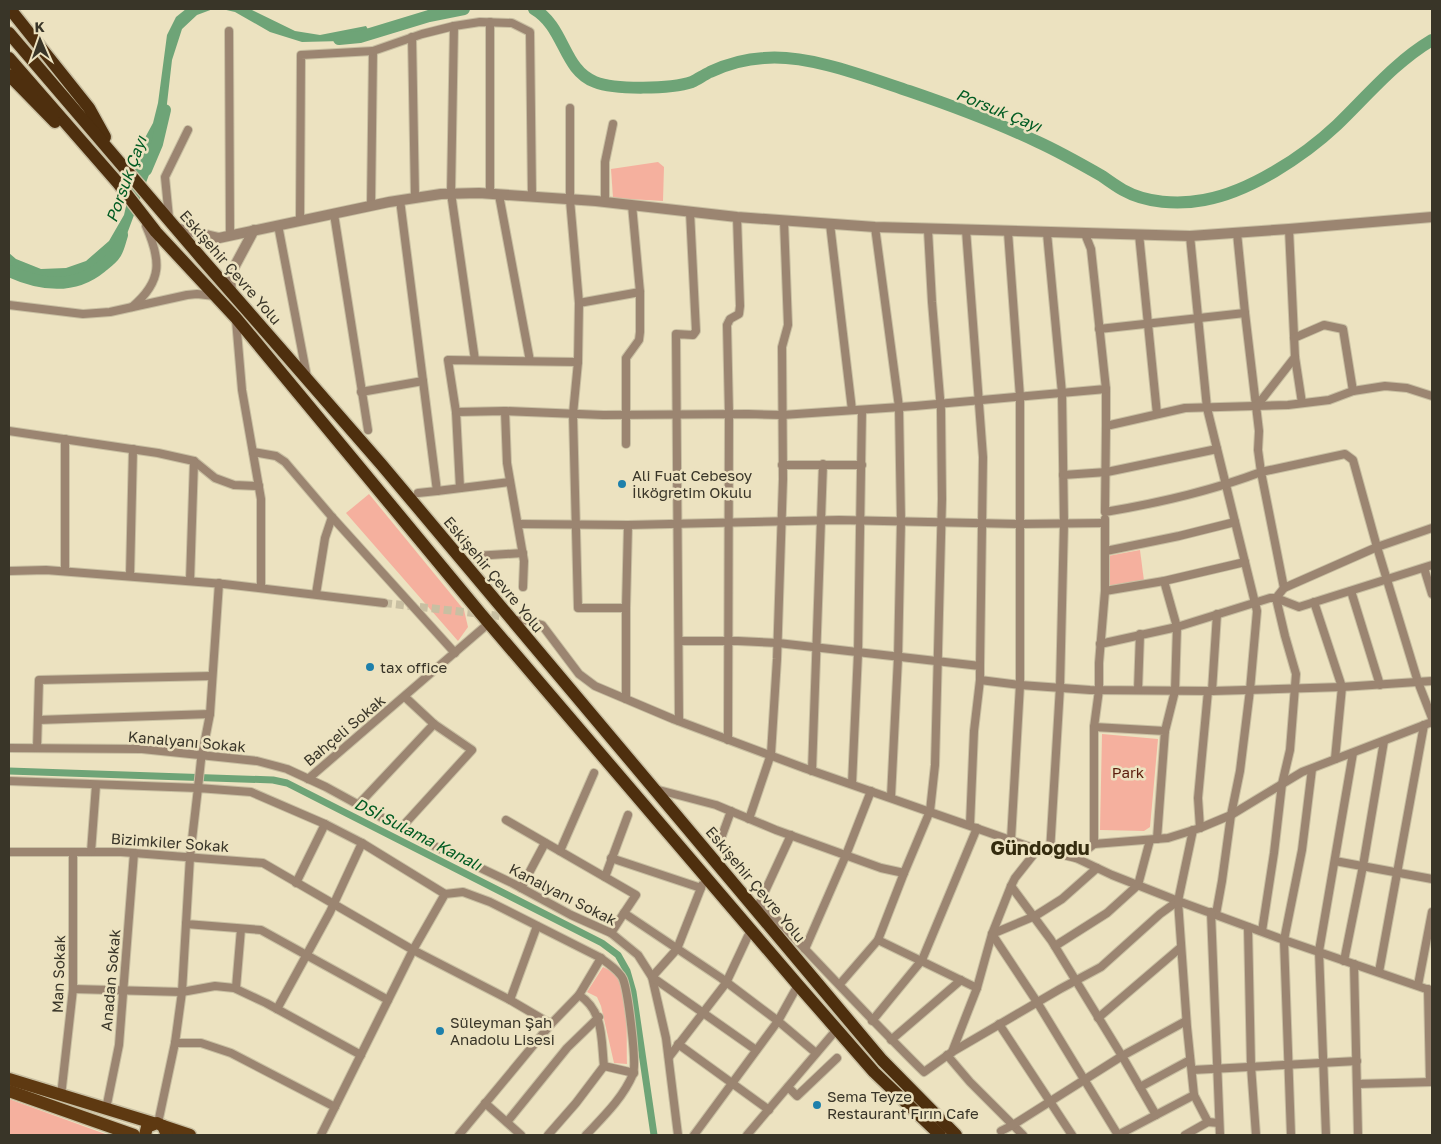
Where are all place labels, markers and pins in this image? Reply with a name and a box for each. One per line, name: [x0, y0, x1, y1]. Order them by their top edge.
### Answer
place label: Ali Fuat Cebesoy İlköğretim Okulu: [632, 466, 753, 501]
marker: Ali Fuat Cebesoy İlköğretim Okulu: [616, 478, 628, 490]
place label: tax office: [380, 658, 448, 676]
marker: tax office: [364, 661, 376, 673]
place label: Süleyman Şah Anadolu Lisesi: [450, 1013, 555, 1048]
marker: Süleyman Şah Anadolu Lisesi: [434, 1025, 446, 1037]
place label: Sema Teyze Restaurant Fırın Cafe: [827, 1087, 979, 1122]
marker: Sema Teyze Restaurant Fırın Cafe: [811, 1099, 823, 1111]

